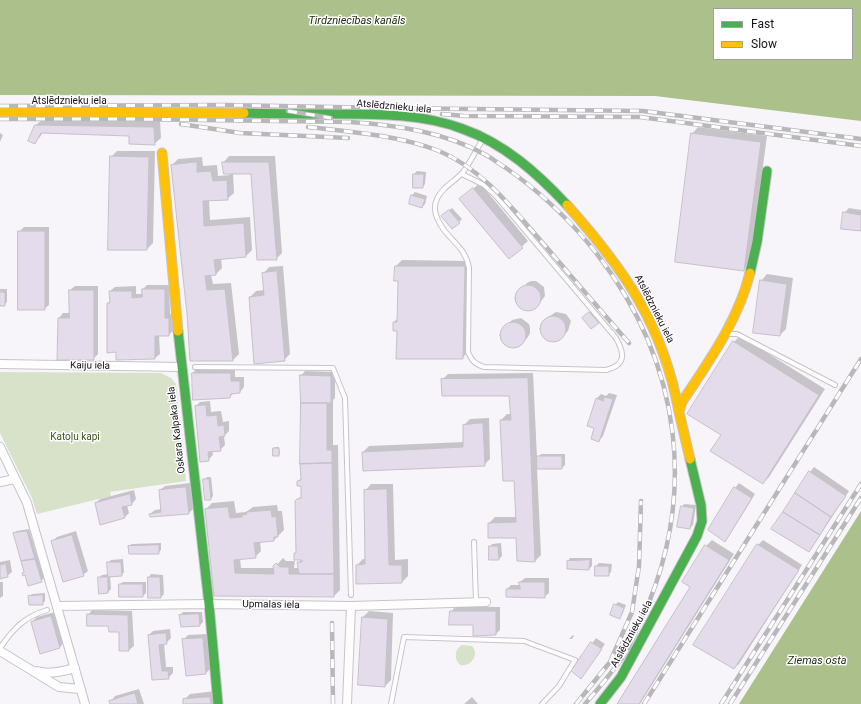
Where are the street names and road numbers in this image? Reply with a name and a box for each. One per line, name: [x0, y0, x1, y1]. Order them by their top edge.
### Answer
street label: Atslēdznieku iela: [31, 95, 107, 107]
street label: Atslēdznieku iela: [356, 98, 432, 116]
street label: Atslēdznieku iela: [632, 273, 676, 345]
street label: Kaiju iela: [70, 360, 110, 372]
street label: Oskara Kalpaka iela: [166, 386, 188, 474]
street label: Upmalas iela: [242, 598, 300, 612]
street label: Atslēdznieku iela: [609, 598, 655, 670]

